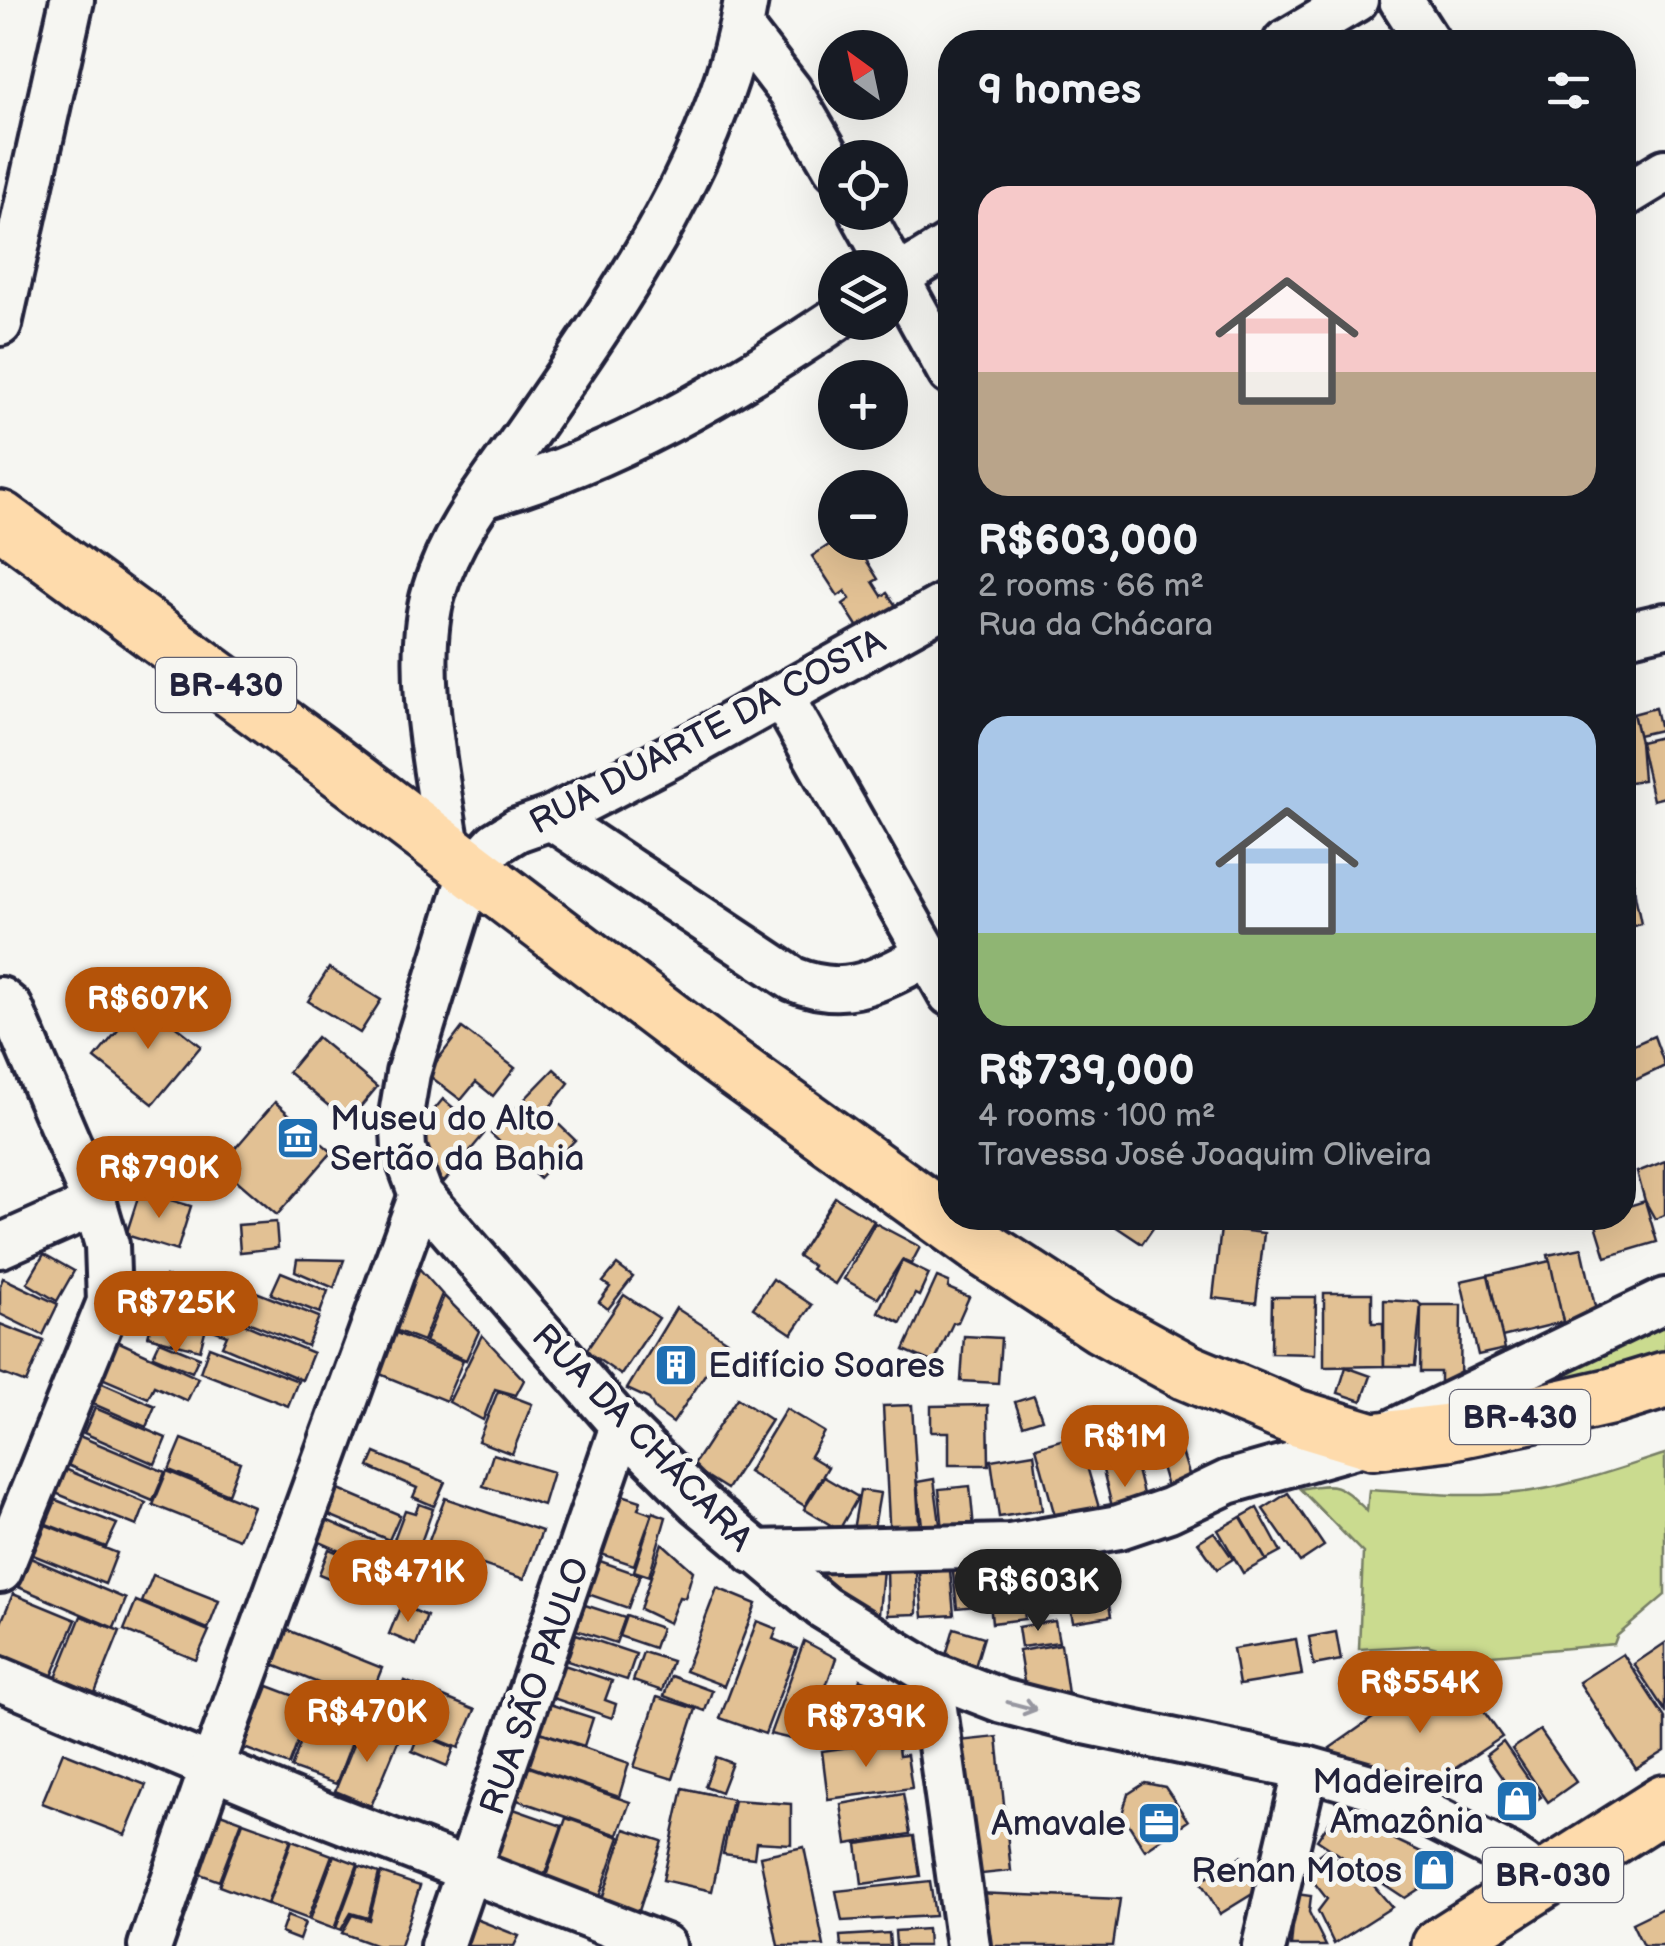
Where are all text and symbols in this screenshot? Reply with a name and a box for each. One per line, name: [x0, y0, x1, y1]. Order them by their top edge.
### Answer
north arrow: [818, 30, 908, 120]
map controls: [818, 30, 908, 560]
icon: filters: [1541, 63, 1596, 118]
text: 9 homes: [978, 65, 1141, 116]
button: locate: [818, 140, 908, 230]
button: layers: [818, 250, 908, 340]
icon: home: [1197, 251, 1377, 431]
button: +: [818, 360, 908, 450]
button: −: [818, 470, 908, 560]
text: R$603,000: [978, 516, 1198, 567]
text: 2 rooms · 66 m²: [978, 567, 1204, 606]
text: Rua da Chácara: [978, 606, 1213, 645]
street label: RUA DUARTE DA COSTA: [523, 620, 893, 844]
road number: BR-430: [156, 658, 296, 712]
icon: home: [1197, 781, 1377, 961]
pin: R$607K: [67, 967, 229, 1052]
text: R$607K: [87, 980, 209, 1019]
text: R$739,000: [978, 1046, 1195, 1097]
text: 4 rooms · 100 m²: [978, 1097, 1216, 1136]
place label: Museu do Alto Sertão da Bahia: [330, 1098, 584, 1181]
museum icon: Museu do Alto Sertão da Bahia: [275, 1115, 321, 1161]
pin: R$790K: [78, 1136, 240, 1221]
text: Travessa José Joaquim Oliveira: [978, 1136, 1432, 1175]
text: R$790K: [98, 1149, 220, 1188]
pin: R$725K: [95, 1271, 257, 1356]
text: R$725K: [116, 1284, 236, 1323]
street label: RUA DA CHÁCARA: [522, 1315, 763, 1561]
building icon: Edifício Soares: [653, 1342, 699, 1388]
place label: Edifício Soares: [708, 1345, 945, 1388]
road number: BR-430: [1450, 1390, 1590, 1444]
pin: R$1M: [1066, 1405, 1184, 1490]
text: R$1M: [1083, 1418, 1167, 1457]
pin: R$471K: [327, 1540, 489, 1625]
pin: R$603K: [957, 1549, 1119, 1634]
street label: RUA SÃO PAULO: [471, 1552, 599, 1821]
text: R$471K: [351, 1553, 465, 1592]
text: R$603K: [977, 1562, 1099, 1601]
pin: R$554K: [1339, 1651, 1501, 1736]
text: R$554K: [1360, 1664, 1480, 1703]
pin: R$470K: [286, 1680, 448, 1765]
pin: R$739K: [785, 1685, 947, 1770]
text: R$470K: [306, 1693, 428, 1732]
text: R$739K: [806, 1698, 926, 1737]
one-way arrow: [1005, 1698, 1037, 1716]
place label: Madeireira Amazônia: [1312, 1761, 1484, 1844]
shop icon: Madeireira Amazônia: [1494, 1778, 1540, 1824]
office icon: Amavale: [1136, 1800, 1182, 1846]
place label: Amavale: [991, 1803, 1126, 1846]
shop icon: Renan Motos: [1411, 1847, 1457, 1893]
road number: BR-030: [1483, 1848, 1623, 1902]
place label: Renan Motos: [1191, 1850, 1402, 1893]

